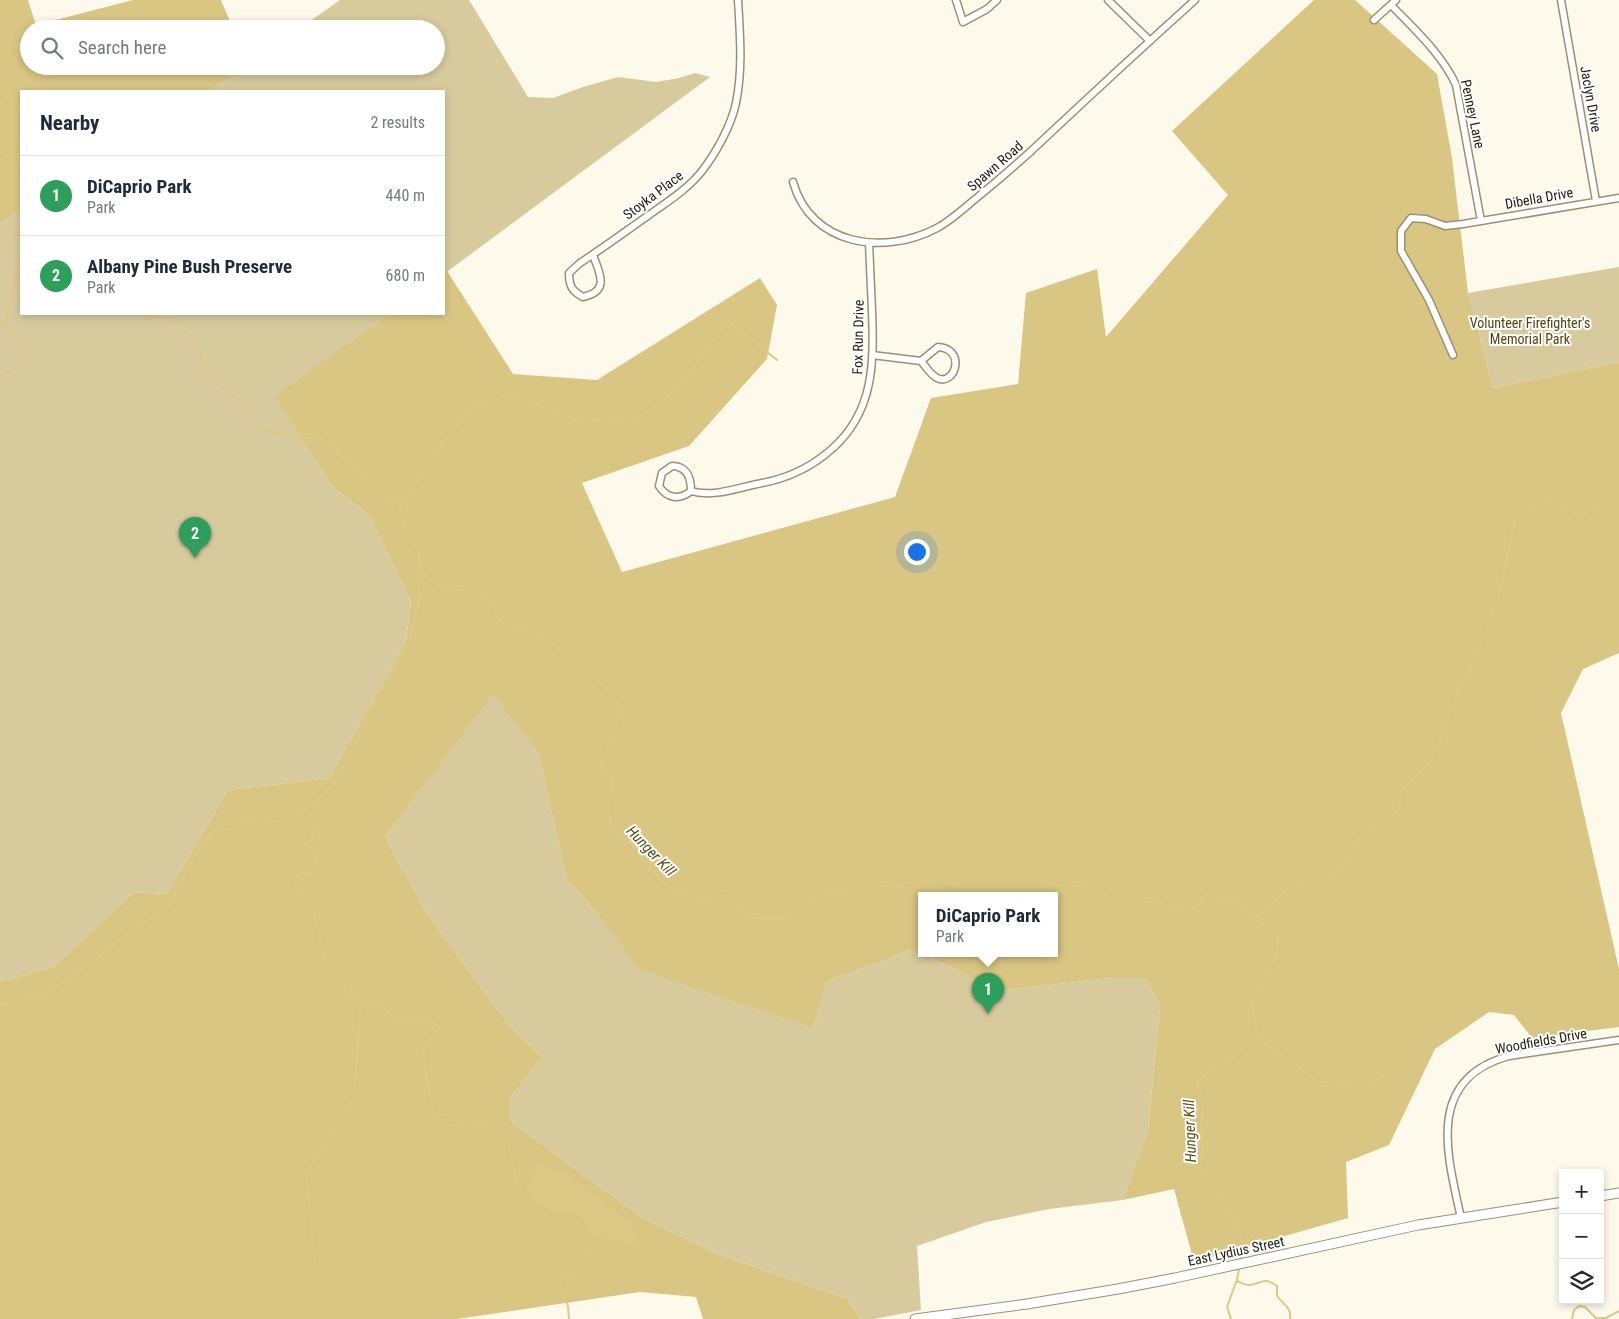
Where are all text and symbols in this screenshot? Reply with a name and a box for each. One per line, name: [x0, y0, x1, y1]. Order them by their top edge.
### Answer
search box: [20, 20, 445, 75]
icon: search: [38, 34, 66, 62]
text: Search here: [78, 36, 166, 59]
street label: Jaclyn Drive: [1577, 65, 1605, 134]
street label: Penney Lane: [1458, 78, 1488, 150]
text: Nearby: [40, 111, 99, 135]
text: 2 results: [370, 113, 425, 132]
street label: Spawn Road: [964, 138, 1026, 194]
street label: Stoyka Place: [620, 167, 686, 223]
text: DiCaprio Park: [87, 175, 192, 198]
street label: Dibella Drive: [1504, 184, 1575, 212]
text: 1: [52, 186, 60, 205]
text: 440 m: [386, 186, 425, 205]
text: Park: [87, 198, 116, 217]
text: Albany Pine Bush Preserve: [87, 255, 292, 278]
text: 2: [52, 266, 60, 285]
text: 680 m: [386, 266, 425, 285]
text: Park: [87, 278, 116, 297]
street label: Fox Run Drive: [849, 299, 867, 375]
park label: Volunteer Firefighter's Memorial Park: [1470, 315, 1590, 347]
pin: 2: [179, 517, 211, 558]
your location: [904, 539, 930, 565]
water label: Hunger Kill: [623, 822, 680, 880]
popup: [918, 892, 1058, 957]
text: DiCaprio Park: [936, 904, 1040, 927]
text: Park: [936, 927, 964, 946]
pin: 1: [972, 973, 1004, 1014]
street label: Woodfields Drive: [1494, 1025, 1588, 1057]
water label: Hunger Kill: [1180, 1099, 1200, 1163]
map controls: [1559, 1169, 1604, 1304]
button: +: [1559, 1169, 1604, 1214]
button: −: [1559, 1214, 1604, 1259]
street label: East Lydius Street: [1186, 1233, 1286, 1269]
button: layers: [1559, 1259, 1604, 1304]

